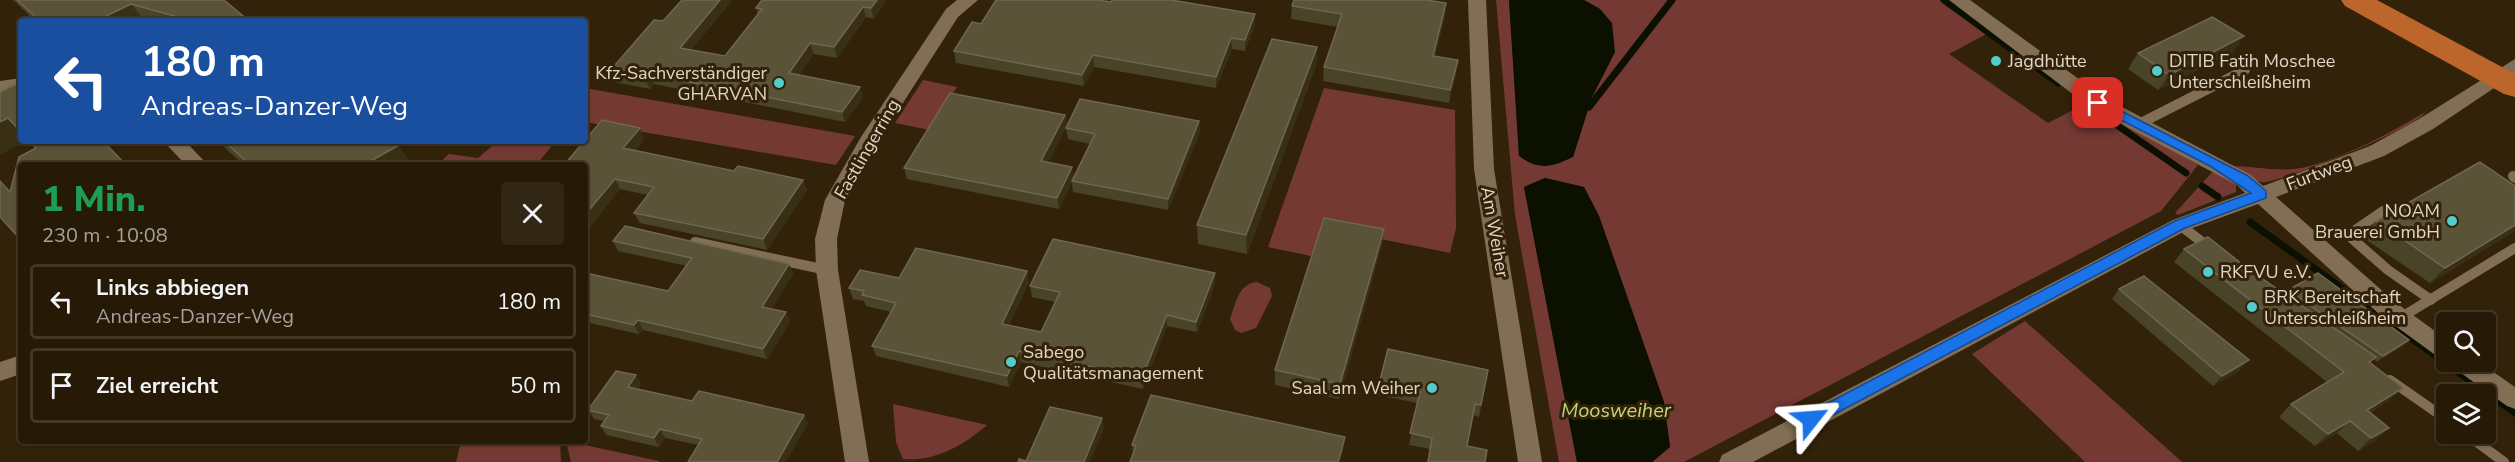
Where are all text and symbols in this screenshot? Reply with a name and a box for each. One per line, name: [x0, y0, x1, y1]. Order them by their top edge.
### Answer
text: 180 m: [141, 34, 265, 91]
icon: left: [42, 42, 120, 120]
place label: Jagdhütte: [2007, 49, 2087, 73]
place label: DITIB Fatih Moschee Unterschleißheim: [2169, 49, 2335, 94]
marker: Jagdhütte: [1989, 54, 2003, 68]
place label: Kfz-Sachverständiger GHARVAN: [595, 61, 768, 106]
marker: DITIB Fatih Moschee Unterschleißheim: [2150, 64, 2164, 78]
marker: Kfz-Sachverständiger GHARVAN: [772, 76, 786, 90]
pin: [2072, 77, 2123, 128]
icon: arrive: [2081, 86, 2114, 119]
text: Andreas-Danzer-Weg: [141, 88, 408, 125]
street label: Fastlingerring: [829, 95, 905, 203]
street label: Furtweg: [2283, 150, 2355, 196]
text: 1 Min.: [42, 175, 146, 224]
button: close: [501, 182, 564, 245]
street label: Am Weiher: [1475, 185, 1515, 280]
place label: NOAM Brauerei GmbH: [2315, 199, 2440, 244]
marker: NOAM Brauerei GmbH: [2445, 214, 2459, 228]
text: 230 m · 10:08: [42, 222, 168, 249]
place label: RKFVU e.V.: [2220, 260, 2312, 284]
marker: RKFVU e.V.: [2201, 265, 2215, 279]
text: Links abbiegen: [96, 273, 249, 303]
icon: left: [45, 285, 78, 318]
place label: BRK Bereitschaft Unterschleißheim: [2264, 285, 2406, 330]
text: 180 m: [497, 287, 561, 317]
marker: BRK Bereitschaft Unterschleißheim: [2245, 300, 2259, 314]
text: Andreas-Danzer-Weg: [96, 303, 294, 330]
map controls: [2436, 312, 2496, 444]
button: search: [2436, 312, 2496, 372]
place label: Sabego Qualitätsmanagement: [1023, 340, 1204, 385]
marker: Sabego Qualitätsmanagement: [1004, 355, 1018, 369]
icon: arrive: [45, 369, 78, 402]
text: Ziel erreicht: [96, 371, 218, 401]
text: 50 m: [510, 371, 561, 401]
place label: Saal am Weiher: [1292, 376, 1421, 400]
marker: Saal am Weiher: [1425, 381, 1439, 395]
button: layers: [2436, 384, 2496, 444]
position arrow: [1779, 387, 1843, 451]
water label: Moosweiher: [1561, 397, 1672, 424]

